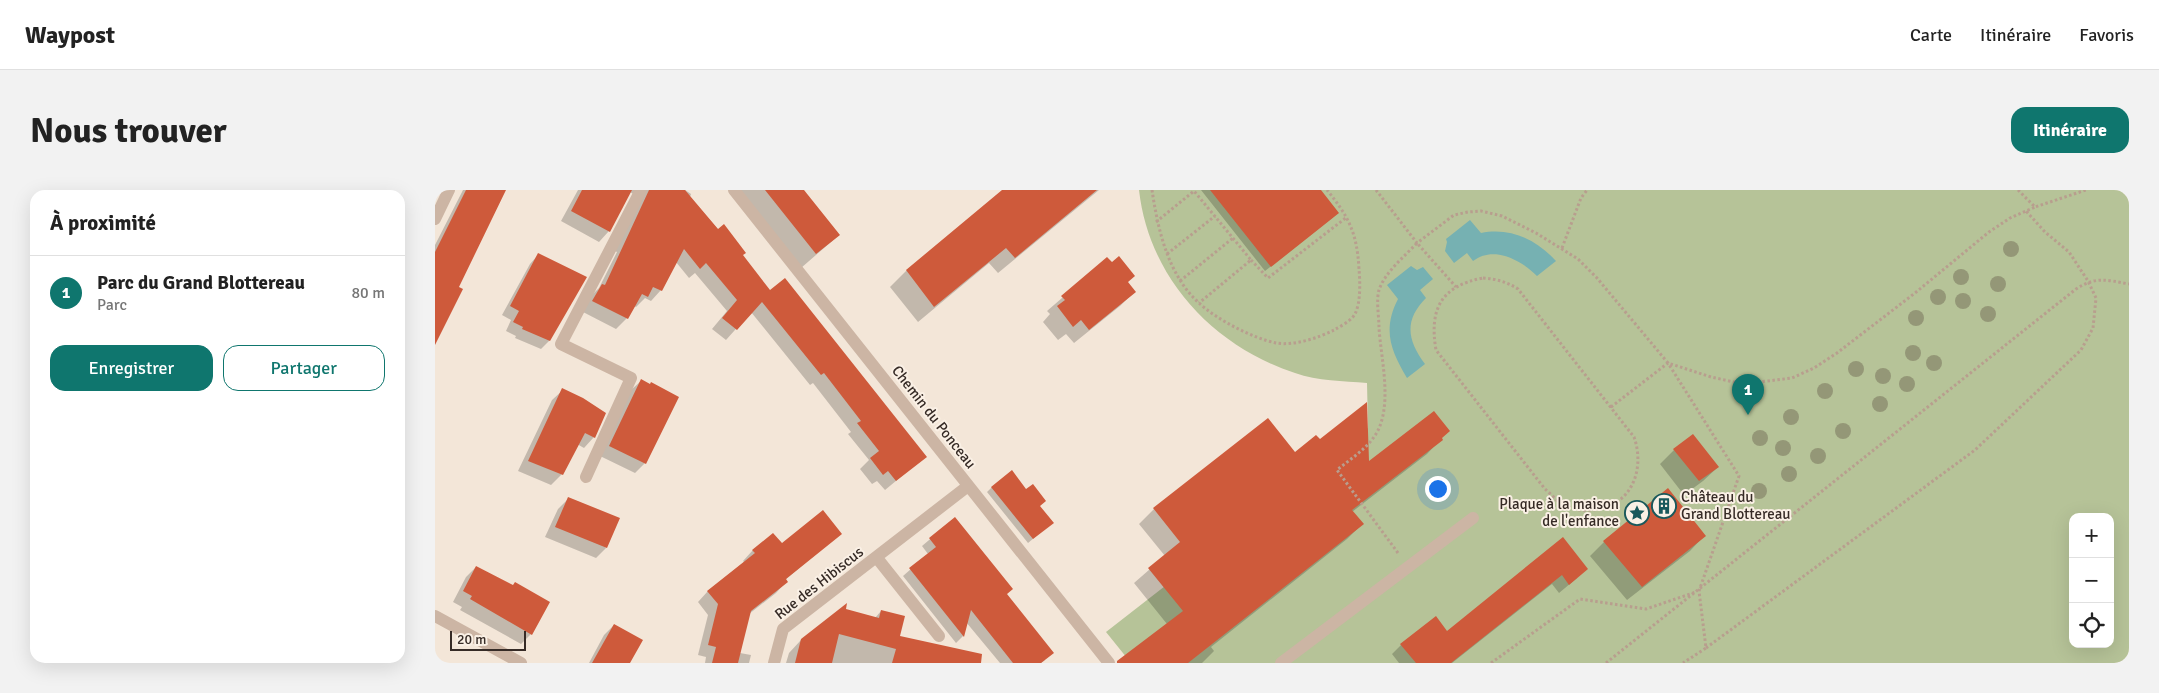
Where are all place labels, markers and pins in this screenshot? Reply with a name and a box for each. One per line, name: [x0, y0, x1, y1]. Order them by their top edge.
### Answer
pin: 1: [1732, 374, 1764, 415]
place label: Château du Grand Blottereau: [1681, 488, 1791, 523]
building icon: Château du Grand Blottereau: [1651, 493, 1677, 519]
place label: Plaque à la maison de l'enfance: [1499, 495, 1619, 530]
place icon: Plaque à la maison de l'enfance: [1624, 500, 1650, 526]

